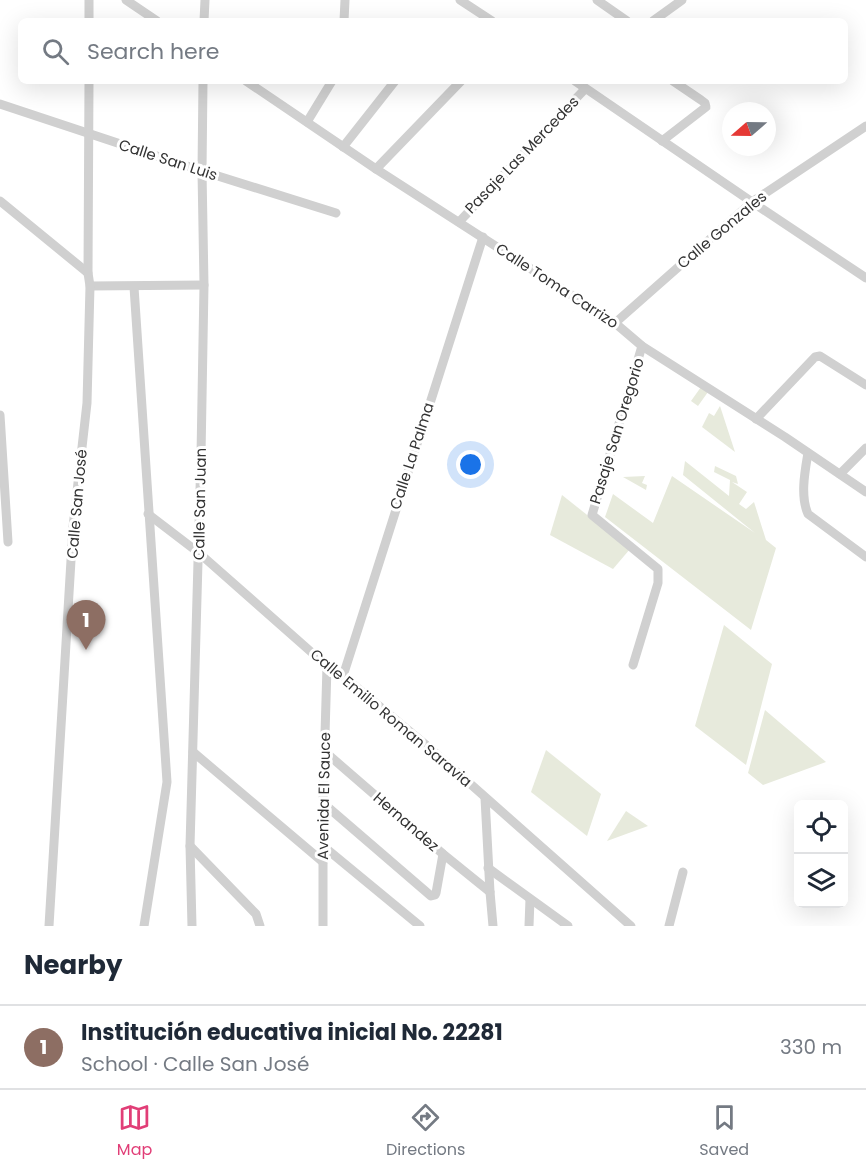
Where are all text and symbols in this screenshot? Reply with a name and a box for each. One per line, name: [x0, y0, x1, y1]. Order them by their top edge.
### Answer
search box: [18, 18, 848, 84]
icon: search: [39, 35, 72, 68]
text: Search here: [87, 36, 220, 67]
street label: Pasaje Las Mercedes: [460, 91, 583, 218]
north arrow: [722, 102, 776, 156]
street label: Calle San Luis: [116, 134, 220, 185]
street label: Calle Gonzales: [672, 186, 771, 273]
street label: Calle Toma Carrizo: [492, 238, 623, 333]
street label: Pasaje San Oregorio: [584, 355, 649, 506]
street label: Calle La Palma: [384, 400, 439, 512]
street label: Calle San José: [61, 448, 92, 559]
street label: Calle San Juan: [188, 448, 211, 560]
your location: [456, 450, 485, 479]
pin: 1: [66, 600, 106, 650]
street label: Calle Emilio Roman Saravia: [306, 644, 477, 792]
street label: Avenida El Sauce: [312, 732, 335, 860]
street label: Hernandez: [369, 787, 444, 856]
map controls: [794, 800, 848, 908]
button: locate: [794, 800, 848, 854]
button: layers: [794, 854, 848, 908]
text: Nearby: [24, 947, 122, 983]
text: Institución educativa inicial No. 22281: [81, 1017, 503, 1048]
text: 1: [40, 1033, 47, 1061]
text: 330 m: [780, 1033, 842, 1061]
text: School · Calle San José: [81, 1050, 309, 1078]
tab: Map: [117, 1101, 152, 1162]
tab: Directions: [386, 1101, 465, 1162]
tab: Saved: [699, 1101, 749, 1162]

